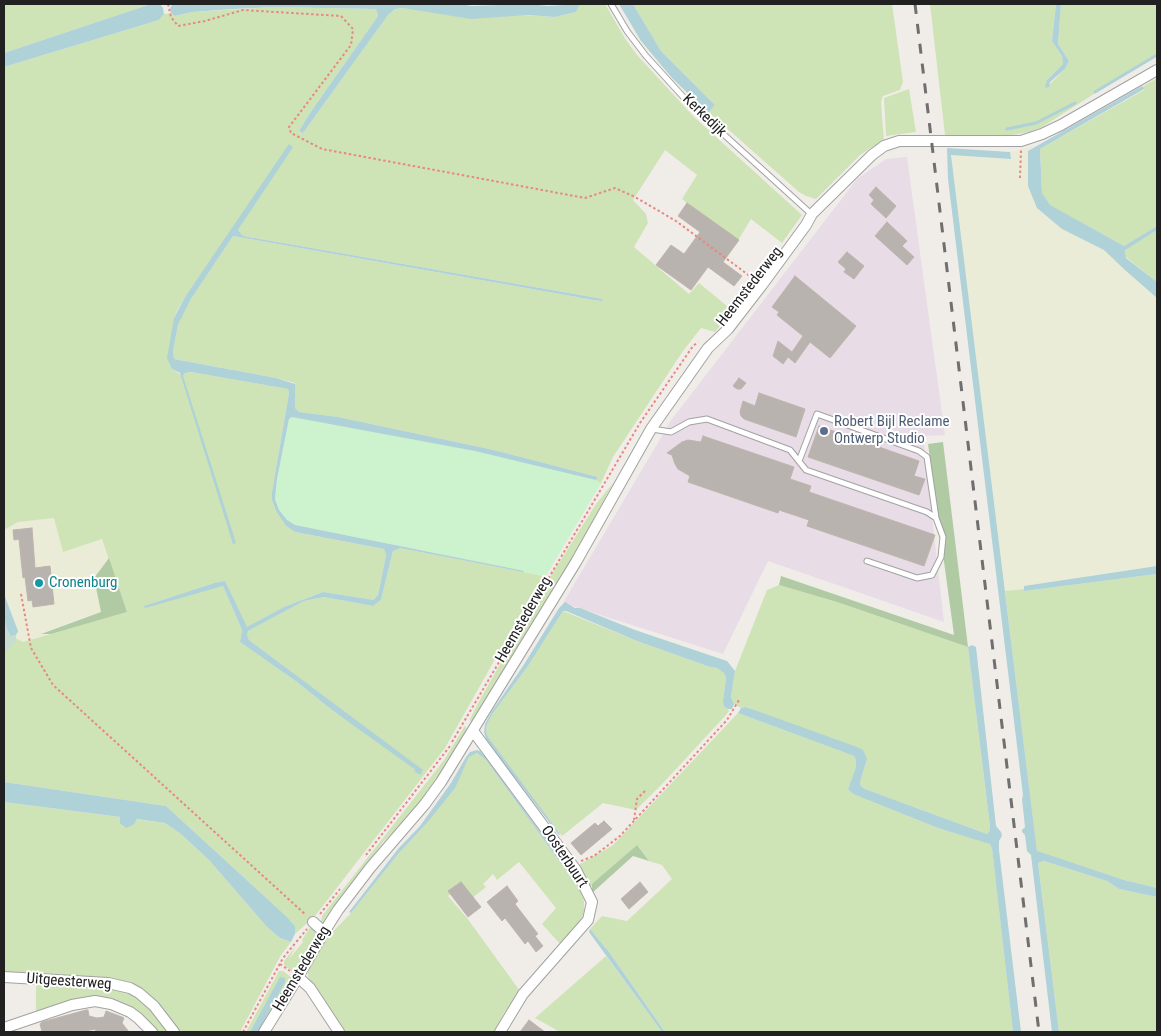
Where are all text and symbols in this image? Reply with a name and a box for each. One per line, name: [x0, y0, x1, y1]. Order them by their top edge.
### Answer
street label: Kerkedijk: [678, 91, 730, 141]
street label: Heemstederweg: [713, 244, 787, 330]
place label: Robert Bijl Reclame Ontwerp Studio: [834, 413, 949, 448]
marker: Robert Bijl Reclame Ontwerp Studio: [818, 425, 830, 437]
place label: Cronenburg: [49, 574, 117, 592]
street label: Heemstederweg: [492, 574, 556, 666]
marker: Cronenburg: [33, 577, 45, 589]
street label: Oosterbuurt: [537, 823, 591, 891]
street label: Heemstederweg: [269, 923, 335, 1015]
street label: Uitgeesterweg: [26, 970, 112, 994]

